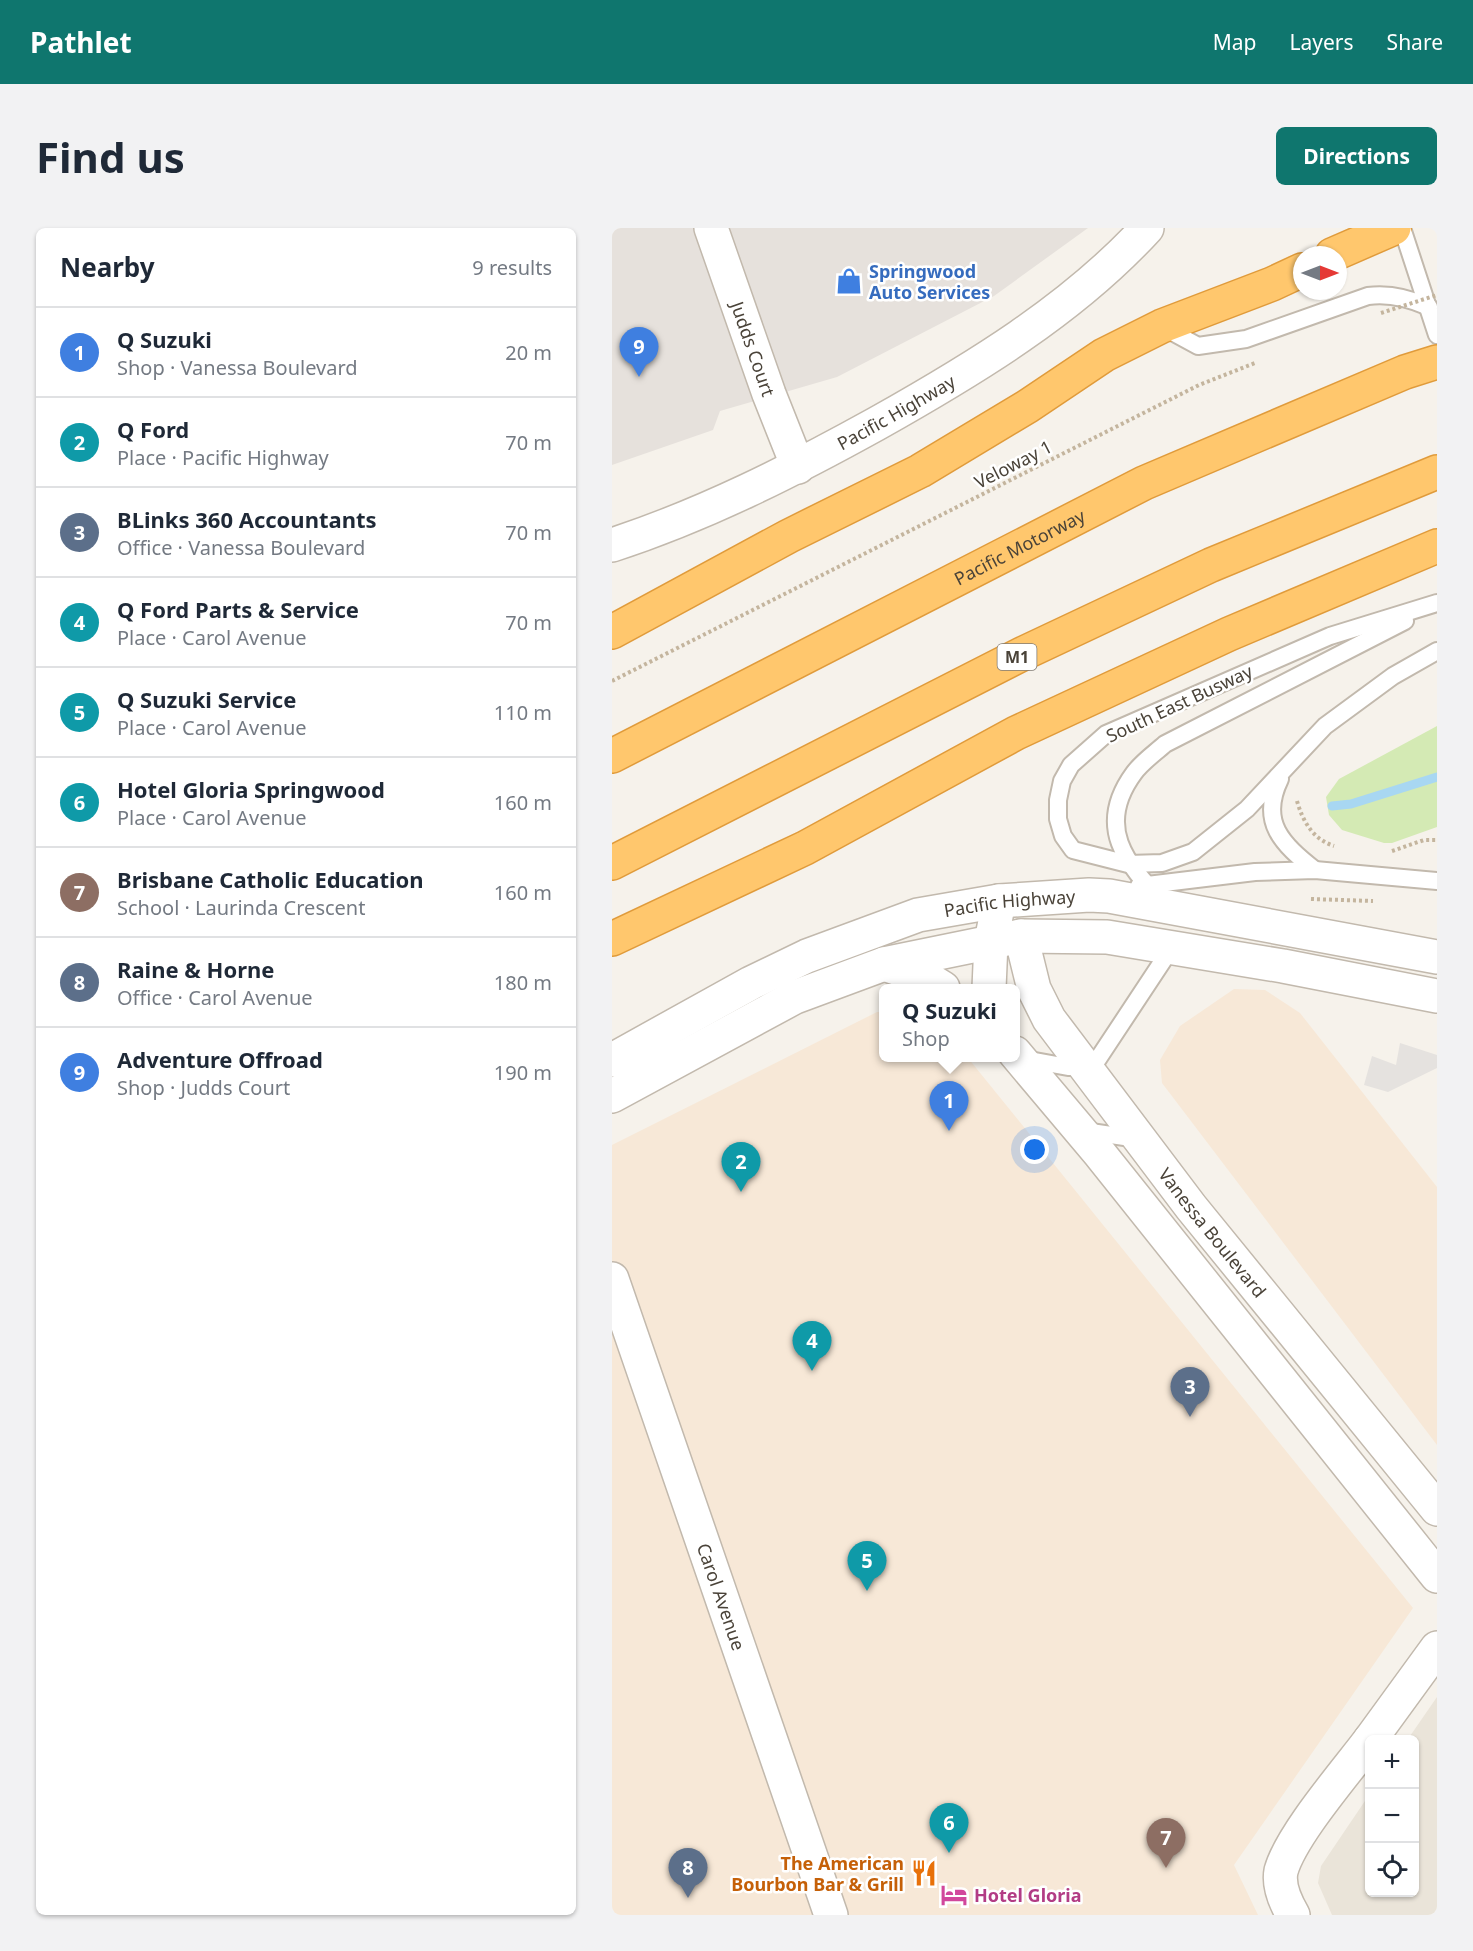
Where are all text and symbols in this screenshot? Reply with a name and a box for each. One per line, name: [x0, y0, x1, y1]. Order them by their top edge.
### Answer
text: Pathlet: [30, 23, 132, 61]
text: Map: [1213, 28, 1257, 56]
text: Layers: [1290, 28, 1354, 56]
text: Share: [1387, 28, 1443, 56]
button: Directions: [1276, 127, 1437, 185]
text: Find us: [36, 128, 185, 185]
north arrow: [1293, 246, 1347, 300]
text: Nearby: [60, 249, 155, 285]
text: 9 results: [472, 254, 552, 281]
place label: Springwood Auto Services: [869, 259, 990, 304]
shop icon: Springwood Auto Services: [834, 266, 864, 296]
street label: Judds Court: [725, 296, 781, 400]
text: Q Suzuki: [117, 324, 212, 354]
pin: 9: [620, 328, 658, 377]
text: 1: [74, 339, 85, 366]
text: 20 m: [505, 339, 552, 366]
text: Shop · Vanessa Boulevard: [117, 354, 358, 381]
street label: Pacific Highway: [833, 369, 960, 455]
text: Q Ford: [117, 414, 189, 444]
text: 2: [74, 429, 85, 456]
text: 70 m: [505, 429, 552, 456]
street label: Veloway 1: [970, 434, 1056, 494]
text: Place · Pacific Highway: [117, 444, 329, 471]
street label: Pacific Motorway: [950, 503, 1090, 590]
text: BLinks 360 Accountants: [117, 504, 377, 534]
text: 3: [74, 519, 85, 546]
text: 70 m: [505, 519, 552, 546]
text: Office · Vanessa Boulevard: [117, 534, 365, 561]
text: Q Ford Parts & Service: [117, 594, 359, 624]
text: 4: [74, 609, 85, 636]
text: 70 m: [505, 609, 552, 636]
text: Place · Carol Avenue: [117, 624, 307, 651]
road number: M1: [998, 644, 1036, 670]
street label: South East Busway: [1102, 658, 1257, 747]
text: Q Suzuki Service: [117, 684, 296, 714]
text: 5: [74, 699, 85, 726]
text: 110 m: [494, 699, 552, 726]
text: Place · Carol Avenue: [117, 714, 307, 741]
text: Hotel Gloria Springwood: [117, 774, 385, 804]
text: 6: [74, 789, 85, 816]
text: 160 m: [494, 789, 552, 816]
text: Place · Carol Avenue: [117, 804, 307, 831]
text: Brisbane Catholic Education: [117, 864, 424, 894]
text: 7: [74, 879, 85, 906]
text: 160 m: [494, 879, 552, 906]
street label: Pacific Highway: [942, 884, 1077, 922]
text: School · Laurinda Crescent: [117, 894, 365, 921]
text: Raine & Horne: [117, 954, 274, 984]
text: 8: [74, 969, 85, 996]
text: 180 m: [494, 969, 552, 996]
text: Office · Carol Avenue: [117, 984, 313, 1011]
popup: [879, 984, 1020, 1062]
text: Q Suzuki: [902, 995, 997, 1025]
text: Shop: [902, 1025, 950, 1052]
text: Adventure Offroad: [117, 1044, 323, 1074]
text: 9: [74, 1059, 85, 1086]
text: 190 m: [494, 1059, 552, 1086]
text: Shop · Judds Court: [117, 1074, 290, 1101]
pin: 1: [930, 1082, 968, 1131]
your location: [1020, 1135, 1049, 1164]
pin: 2: [722, 1142, 760, 1192]
street label: Vanessa Boulevard: [1153, 1163, 1272, 1302]
pin: 4: [792, 1322, 832, 1371]
pin: 3: [1170, 1368, 1210, 1417]
street label: Carol Avenue: [692, 1540, 751, 1654]
pin: 5: [848, 1542, 886, 1591]
map controls: [1365, 1735, 1419, 1897]
button: +: [1365, 1735, 1419, 1789]
button: −: [1365, 1789, 1419, 1843]
pin: 6: [930, 1804, 968, 1853]
pin: 7: [1146, 1818, 1186, 1868]
button: locate: [1365, 1843, 1419, 1897]
pin: 8: [668, 1848, 708, 1898]
place label: The American Bourbon Bar & Grill: [731, 1851, 904, 1896]
restaurant icon: The American Bourbon Bar & Grill: [909, 1858, 939, 1888]
hotel icon: Hotel Gloria: [939, 1880, 969, 1910]
place label: Hotel Gloria: [974, 1883, 1081, 1907]

